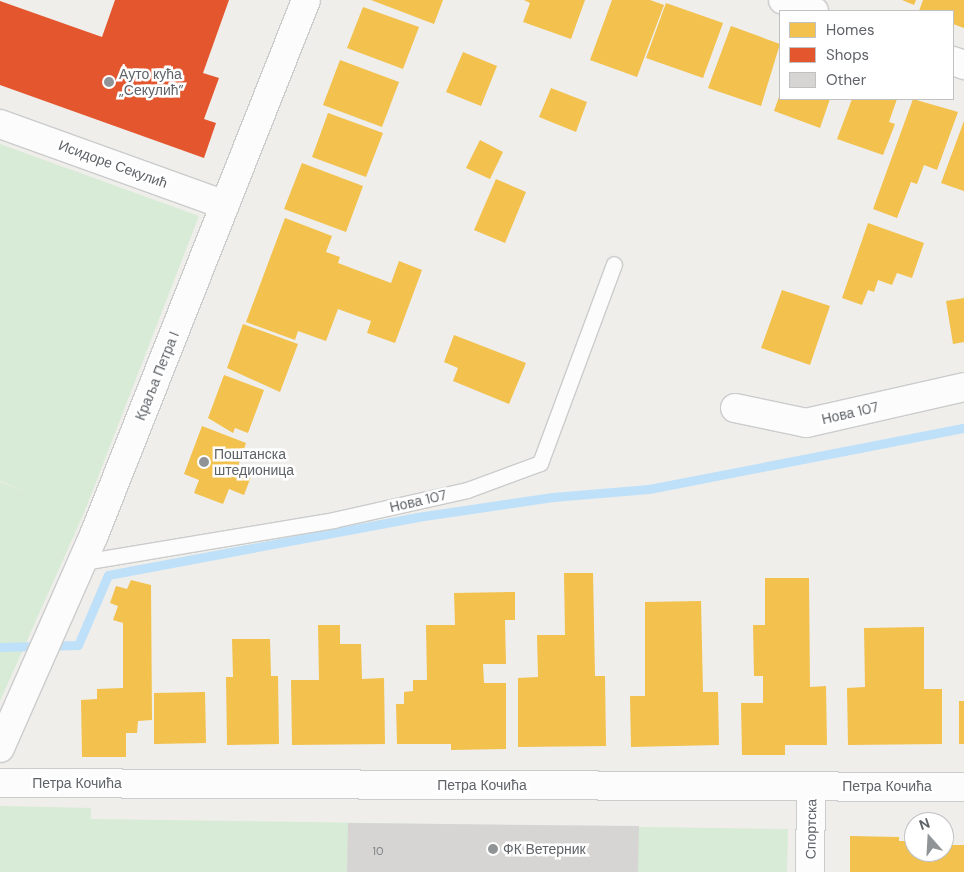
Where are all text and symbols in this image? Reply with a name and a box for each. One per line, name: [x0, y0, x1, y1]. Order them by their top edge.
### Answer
legend: [779, 10, 954, 100]
text: Homes: [826, 20, 875, 40]
text: Shops: [826, 45, 869, 65]
place label: Ауто кућа „Секулић”: [119, 66, 184, 98]
text: Other: [826, 70, 866, 90]
marker: Ауто кућа „Секулић”: [103, 76, 115, 88]
street label: Исидоре Секулић: [56, 136, 170, 192]
street label: Краља Петра I: [132, 329, 182, 423]
street label: Нова 107: [820, 398, 880, 428]
place label: Поштанска штедионица: [214, 446, 294, 478]
marker: Поштанска штедионица: [198, 456, 210, 468]
street label: Нова 107: [388, 486, 448, 516]
street label: Петра Кочића: [32, 775, 122, 791]
street label: Петра Кочића: [437, 777, 527, 793]
street label: Петра Кочића: [842, 778, 932, 794]
street label: Спортска: [802, 799, 820, 859]
north arrow: [904, 812, 954, 862]
text: N: [917, 814, 932, 834]
place label: ФК Ветерник: [503, 841, 586, 857]
marker: ФК Ветерник: [487, 843, 499, 855]
house number: 10: [373, 844, 383, 858]

